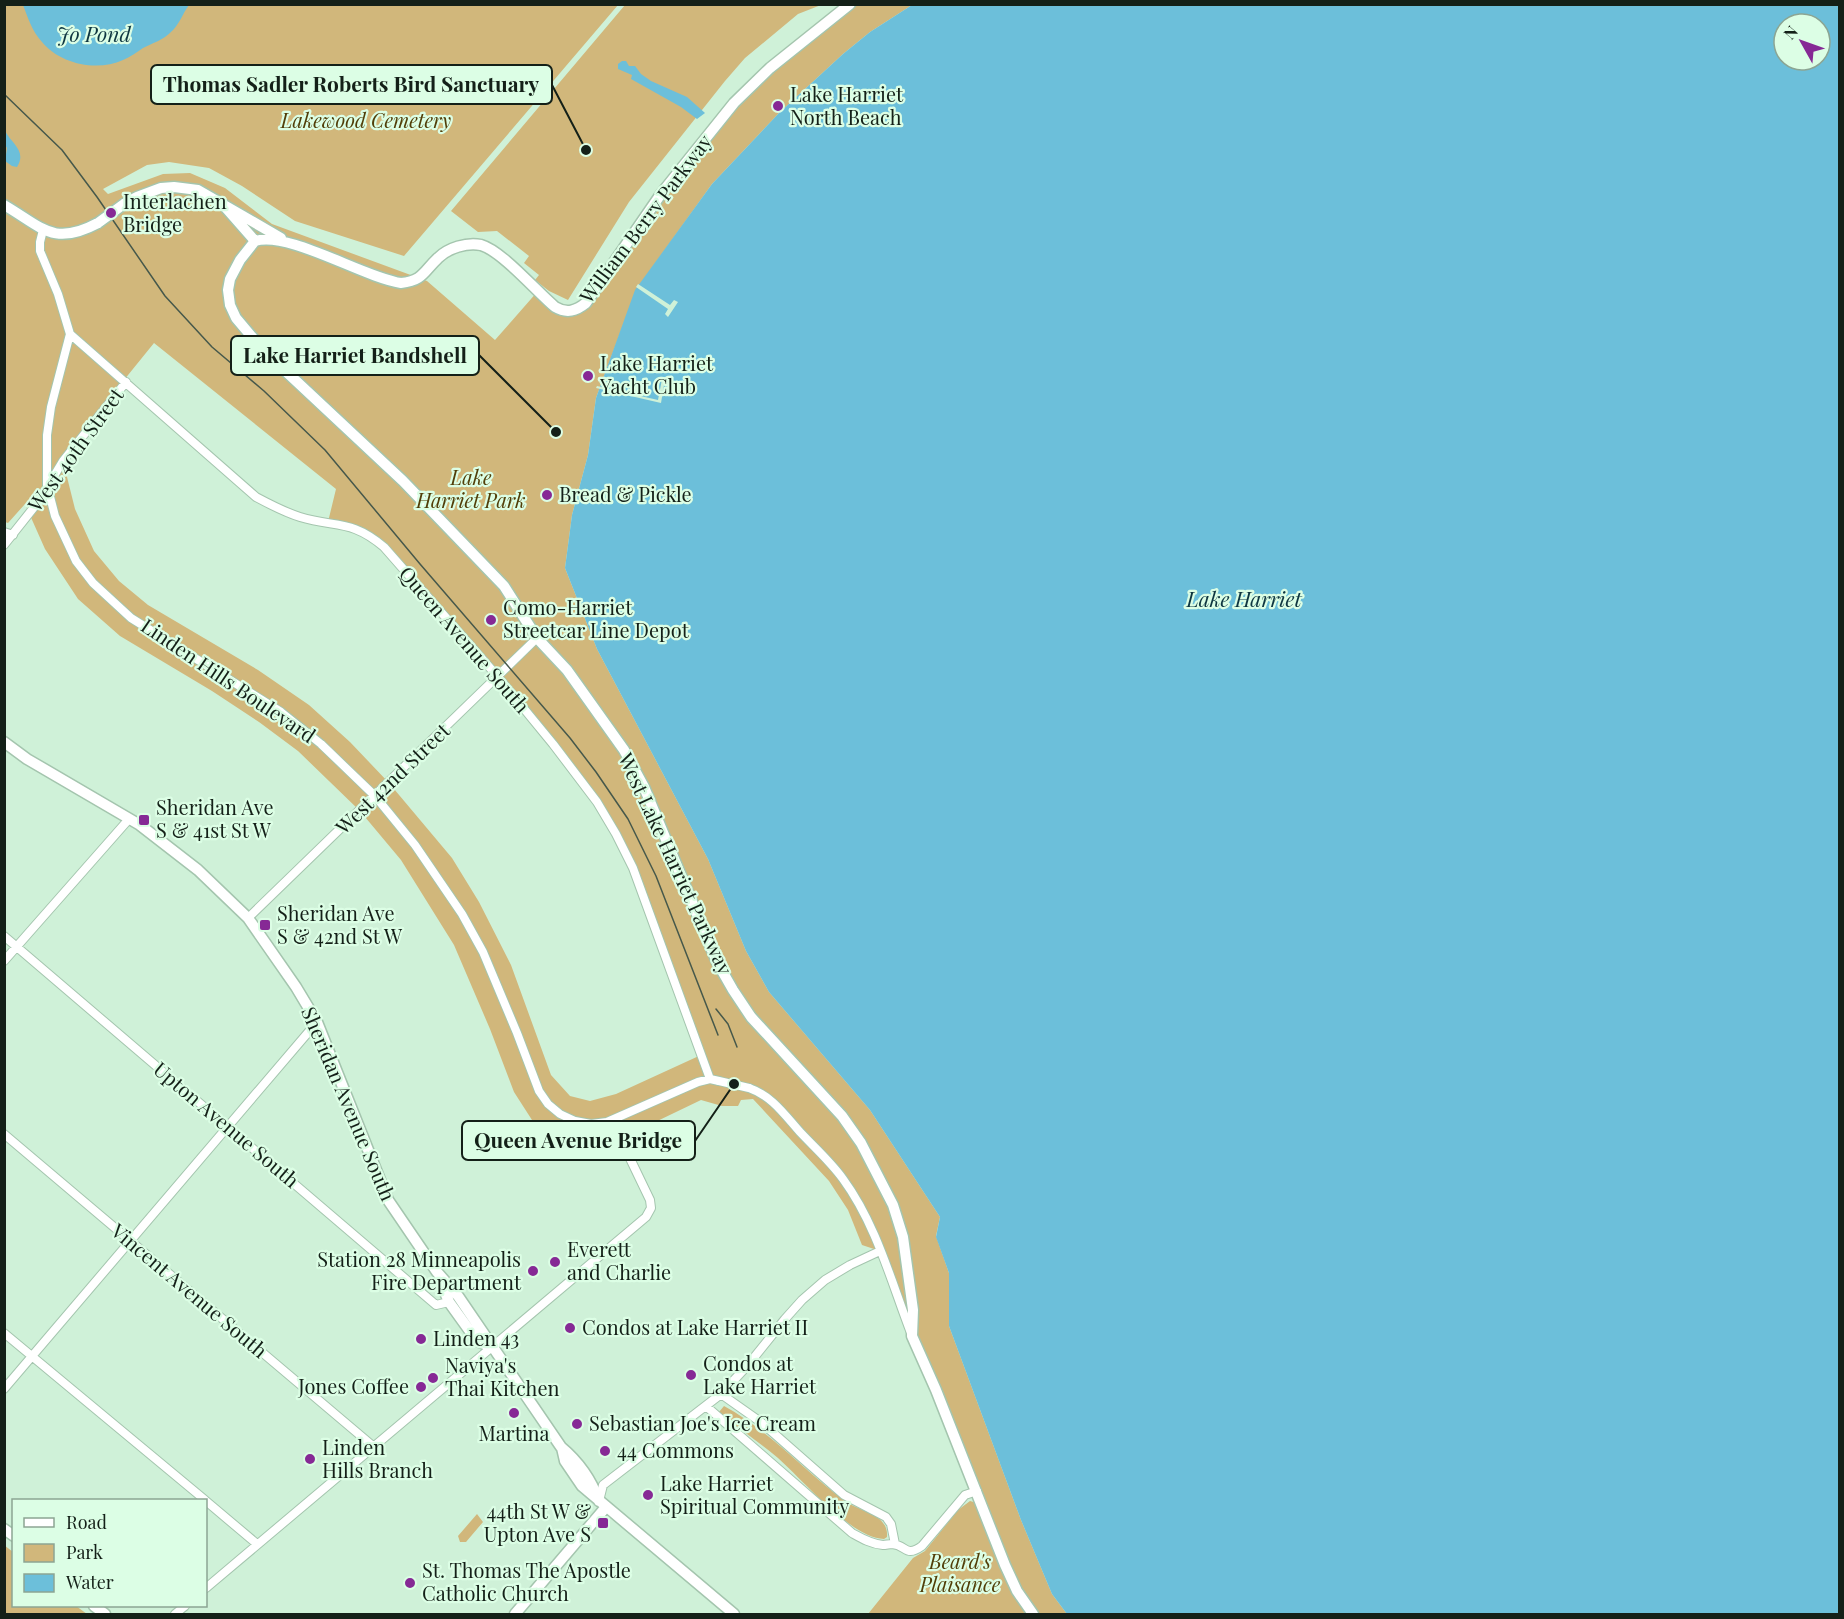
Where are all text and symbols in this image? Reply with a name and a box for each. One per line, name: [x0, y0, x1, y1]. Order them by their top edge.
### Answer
north arrow: [1772, 12, 1832, 72]
water label: Jo Pond: [57, 19, 132, 47]
text: N: [1778, 21, 1802, 43]
callout: Thomas Sadler Roberts Bird Sanctuary: [151, 65, 552, 104]
text: Thomas Sadler Roberts Bird Sanctuary: [163, 69, 539, 97]
place label: Lake Harriet North Beach: [790, 80, 904, 130]
marker: Lake Harriet North Beach: [771, 99, 785, 113]
park label: Lakewood Cemetery: [280, 106, 452, 133]
street label: William Berry Parkway: [572, 128, 717, 309]
place label: Interlachen Bridge: [123, 187, 227, 237]
marker: Interlachen Bridge: [104, 206, 118, 220]
callout: Lake Harriet Bandshell: [231, 336, 479, 375]
text: Lake Harriet Bandshell: [243, 340, 468, 368]
place label: Lake Harriet Yacht Club: [599, 349, 714, 399]
marker: Lake Harriet Yacht Club: [581, 369, 595, 383]
street label: West 40th Street: [20, 381, 129, 517]
park label: Lake Harriet Park: [415, 463, 526, 513]
place label: Bread & Pickle: [559, 480, 692, 507]
marker: Bread & Pickle: [540, 488, 554, 502]
street label: Queen Avenue South: [394, 560, 537, 718]
water label: Lake Harriet: [1185, 584, 1302, 612]
place label: Como-Harriet Streetcar Line Depot: [503, 593, 690, 643]
street label: Linden Hills Boulevard: [136, 611, 322, 748]
marker: Como-Harriet Streetcar Line Depot: [484, 613, 498, 627]
street label: West 42nd Street: [328, 716, 456, 840]
street label: West Lake Harriet Parkway: [613, 747, 740, 979]
place label: Sheridan Ave S & 41st St W: [156, 793, 274, 843]
marker: Sheridan Ave S & 41st St W: [137, 813, 151, 827]
place label: Sheridan Ave S & 42nd St W: [277, 899, 403, 949]
marker: Sheridan Ave S & 42nd St W: [258, 918, 272, 932]
street label: Sheridan Avenue South: [296, 1002, 403, 1205]
street label: Upton Avenue South: [148, 1055, 306, 1193]
callout: Queen Avenue Bridge: [462, 1121, 695, 1160]
text: Queen Avenue Bridge: [474, 1125, 682, 1153]
street label: Vincent Avenue South: [105, 1216, 274, 1363]
place label: Everett and Charlie: [567, 1235, 671, 1285]
place label: Station 28 Minneapolis Fire Department: [317, 1245, 522, 1295]
marker: Everett and Charlie: [548, 1255, 562, 1269]
marker: Station 28 Minneapolis Fire Department: [526, 1264, 540, 1278]
place label: Condos at Lake Harriet II: [582, 1313, 808, 1340]
marker: Condos at Lake Harriet II: [563, 1321, 577, 1335]
place label: Linden 43: [433, 1324, 519, 1351]
marker: Linden 43: [414, 1332, 428, 1346]
place label: Condos at Lake Harriet: [703, 1349, 817, 1399]
place label: Naviya's Thai Kitchen: [445, 1351, 559, 1401]
marker: Condos at Lake Harriet: [684, 1368, 698, 1382]
marker: Naviya's Thai Kitchen: [426, 1371, 440, 1385]
place label: Jones Coffee: [297, 1372, 409, 1399]
marker: Jones Coffee: [414, 1380, 428, 1394]
marker: Martina: [507, 1406, 521, 1420]
place label: Sebastian Joe's Ice Cream: [589, 1409, 816, 1436]
marker: Sebastian Joe's Ice Cream: [570, 1417, 584, 1431]
place label: Martina: [478, 1419, 550, 1446]
place label: Linden Hills Branch: [322, 1433, 433, 1483]
place label: 44 Commons: [617, 1436, 734, 1463]
marker: 44 Commons: [598, 1444, 612, 1458]
marker: Linden Hills Branch: [303, 1452, 317, 1466]
place label: Lake Harriet Spiritual Community: [660, 1469, 849, 1519]
marker: Lake Harriet Spiritual Community: [641, 1488, 655, 1502]
place label: 44th St W & Upton Ave S: [484, 1497, 591, 1547]
legend: [12, 1499, 207, 1607]
text: Road: [66, 1510, 107, 1534]
marker: 44th St W & Upton Ave S: [596, 1516, 610, 1530]
text: Park: [66, 1540, 103, 1564]
park label: Beard's Plaisance: [919, 1547, 1001, 1597]
place label: St. Thomas The Apostle Catholic Church: [422, 1556, 631, 1606]
text: Water: [65, 1570, 114, 1594]
marker: St. Thomas The Apostle Catholic Church: [403, 1576, 417, 1590]

